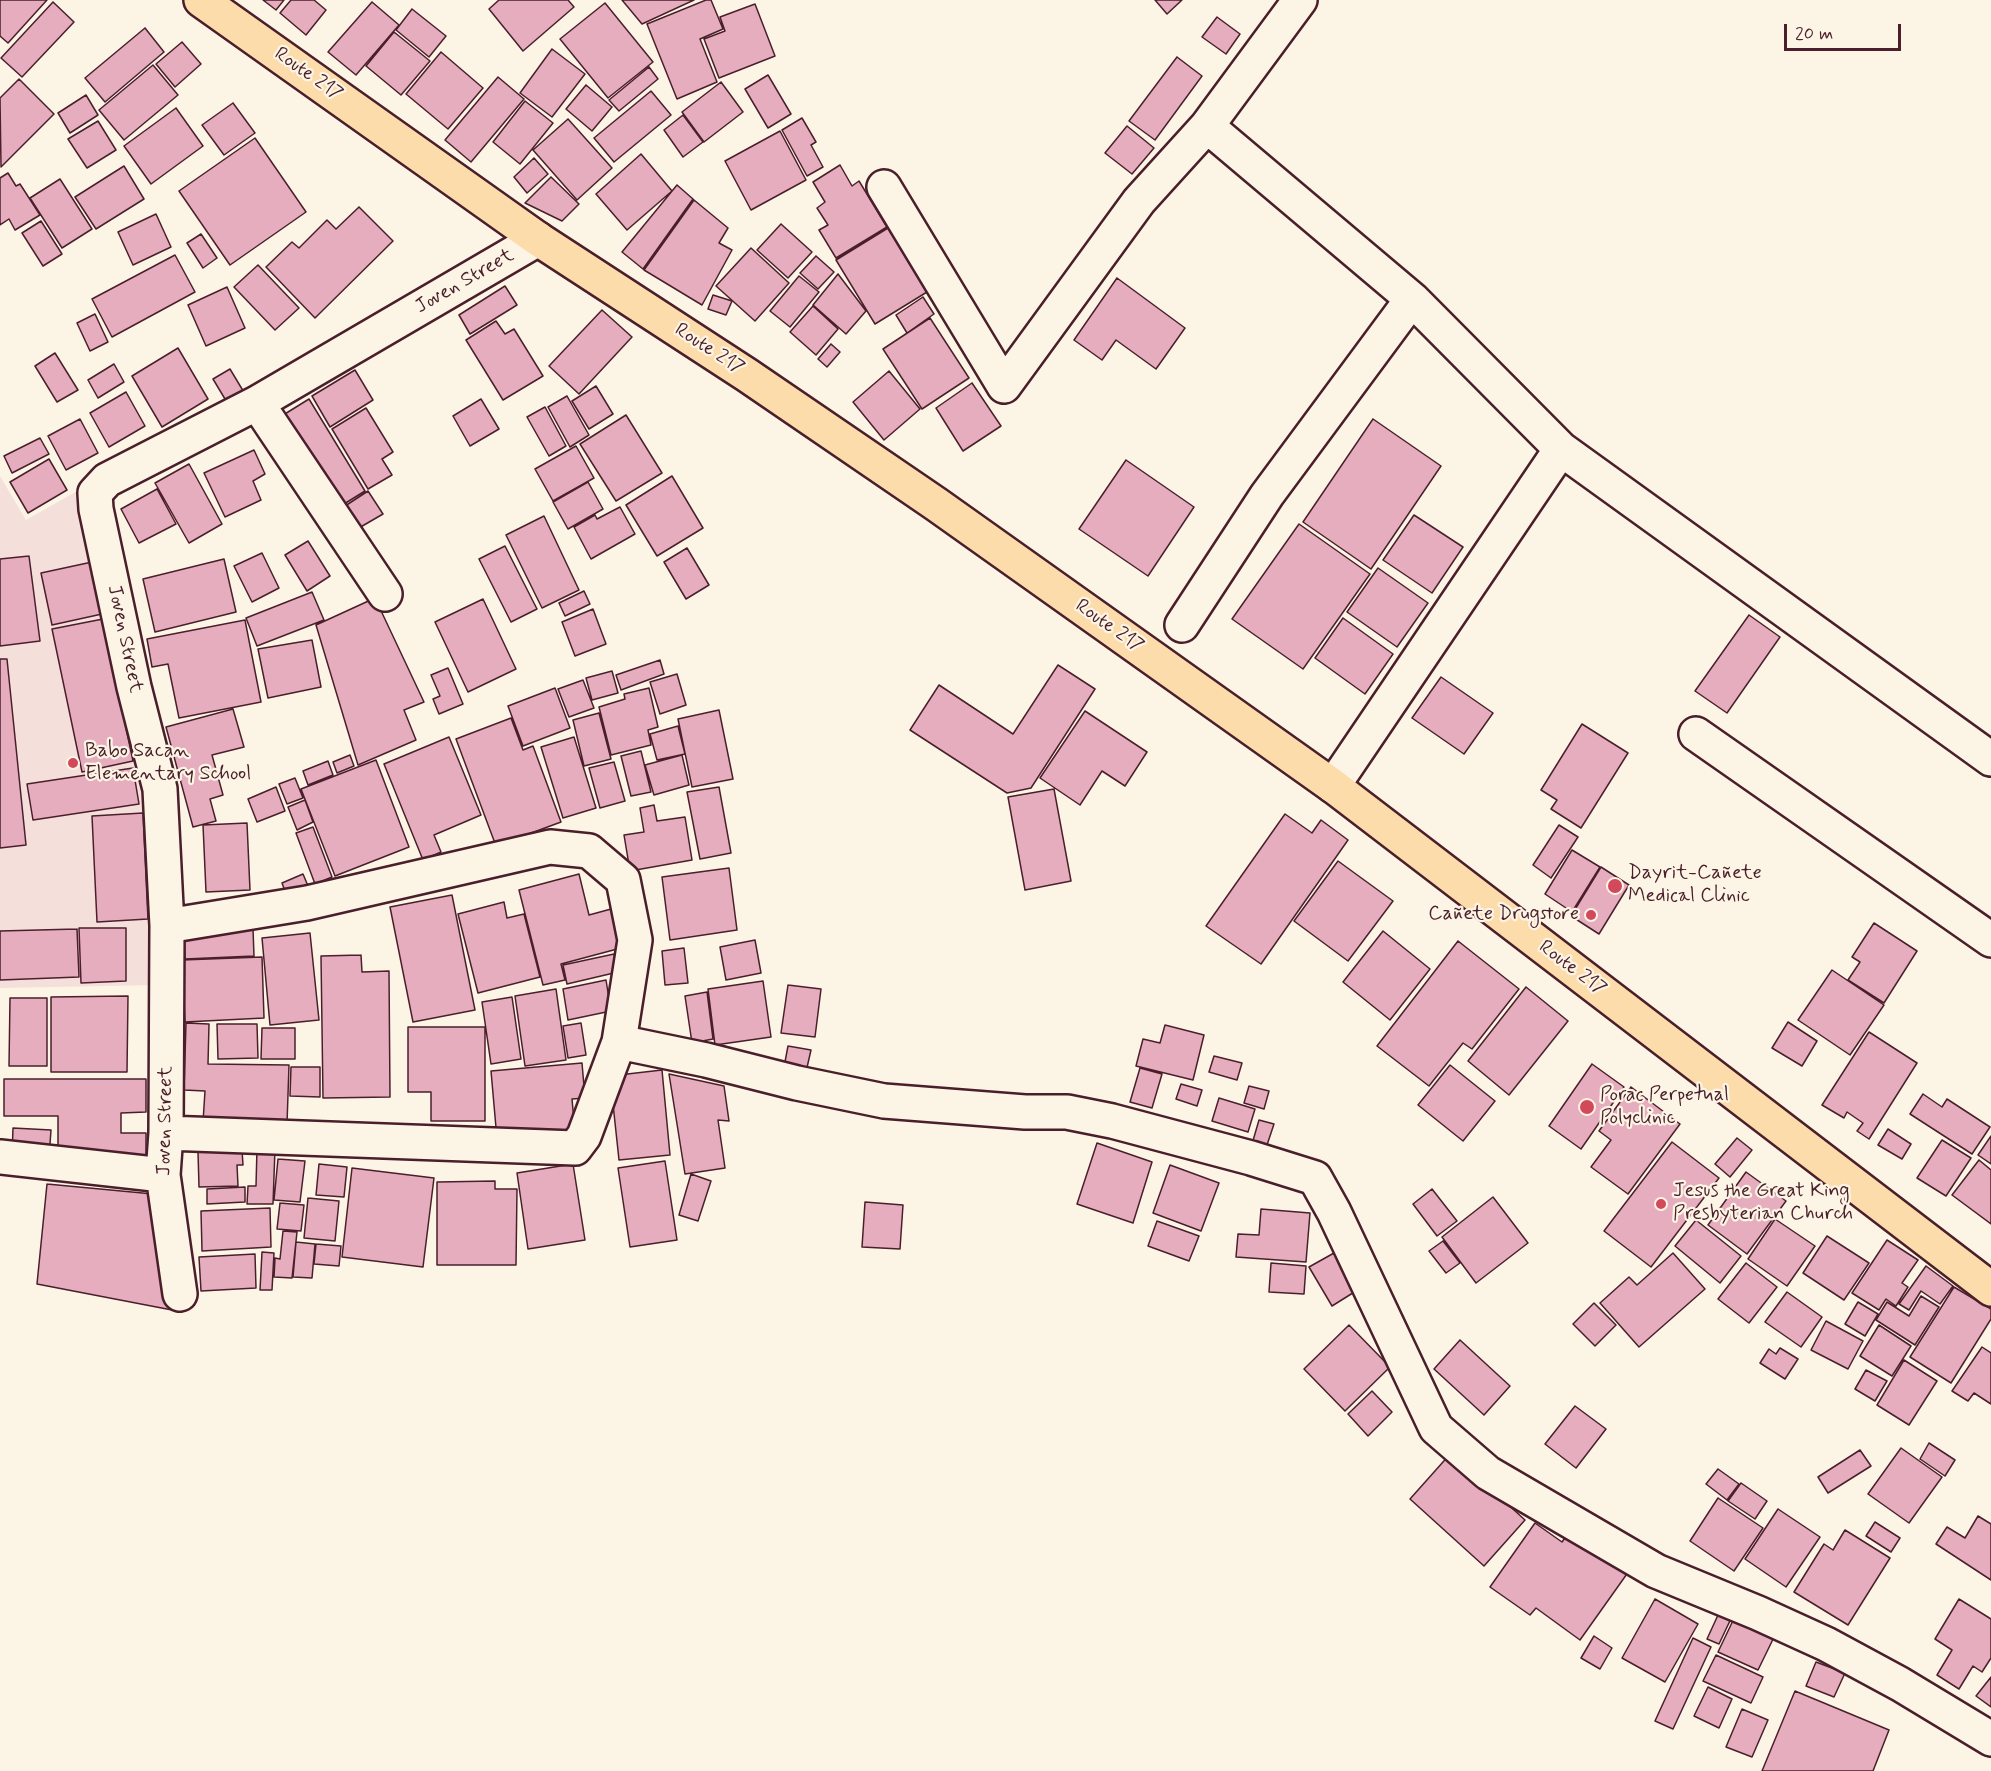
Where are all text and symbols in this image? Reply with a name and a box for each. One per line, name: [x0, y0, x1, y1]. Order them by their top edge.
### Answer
scale bar: [1787, 12, 1904, 50]
text: 20 m: [1795, 22, 1833, 46]
street label: Route 217: [269, 43, 347, 107]
street label: Joven Street: [411, 244, 519, 320]
street label: Route 217: [670, 319, 748, 381]
street label: Joven Street: [101, 583, 147, 695]
street label: Route 217: [1070, 595, 1148, 659]
place label: Babo Sacan Elementary School: [85, 740, 251, 787]
marker: Babo Sacan Elementary School: [66, 756, 80, 770]
place label: Dayrit-Cañete Medical Clinic: [1628, 862, 1762, 909]
marker: Dayrit-Cañete Medical Clinic: [1606, 877, 1624, 895]
place label: Cañete Drugstore: [1428, 903, 1579, 927]
marker: Cañete Drugstore: [1584, 908, 1598, 922]
street label: Route 217: [1533, 936, 1611, 1002]
street label: Joven Street: [153, 1066, 179, 1176]
place label: Porac Perpetual Polyclinic: [1600, 1084, 1729, 1131]
marker: Porac Perpetual Polyclinic: [1578, 1098, 1596, 1116]
place label: Jesus the Great King Presbyterian Church: [1673, 1180, 1853, 1227]
marker: Jesus the Great King Presbyterian Church: [1654, 1197, 1668, 1211]

